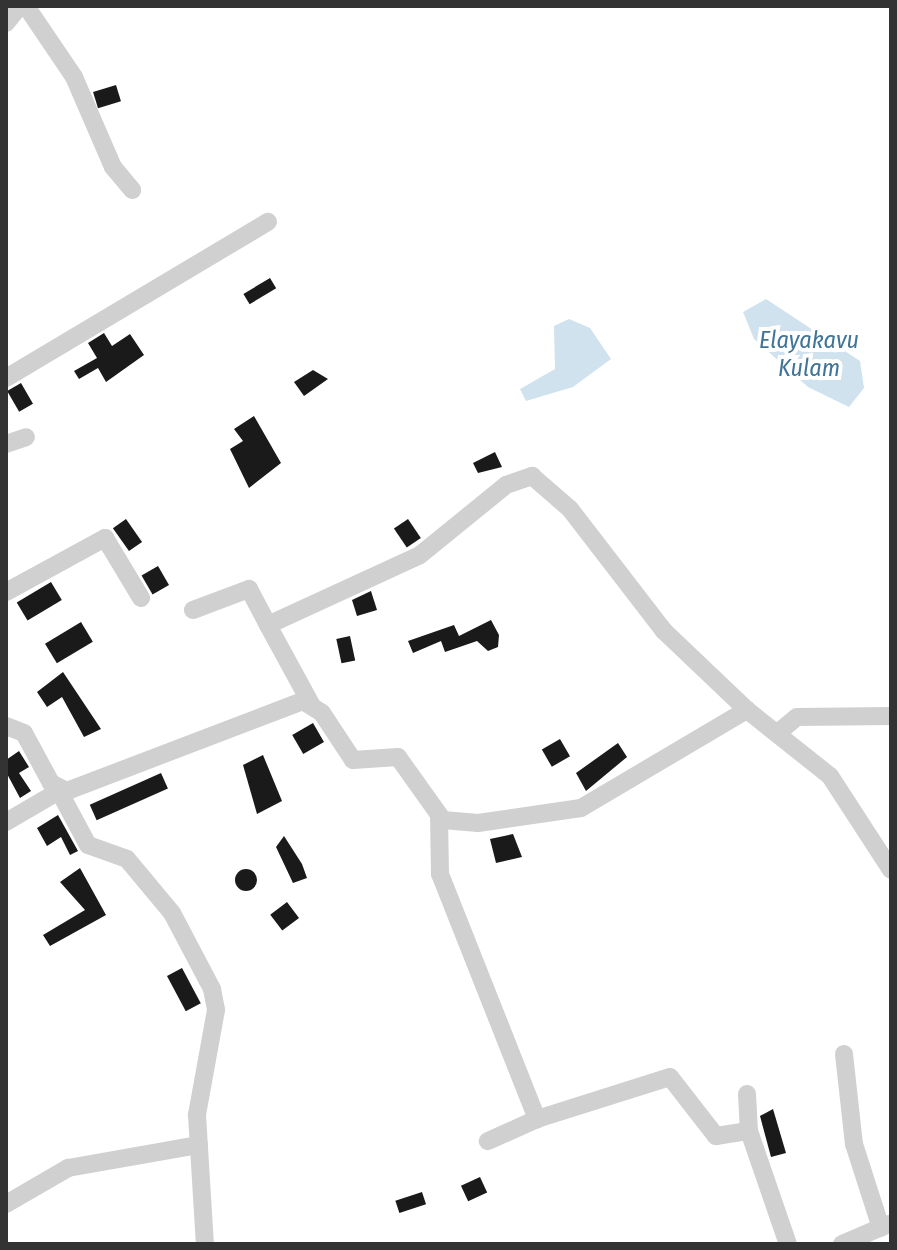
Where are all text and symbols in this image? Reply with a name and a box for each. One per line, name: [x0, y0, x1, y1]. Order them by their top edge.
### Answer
water label: Elayakavu Kulam: [759, 327, 859, 383]

